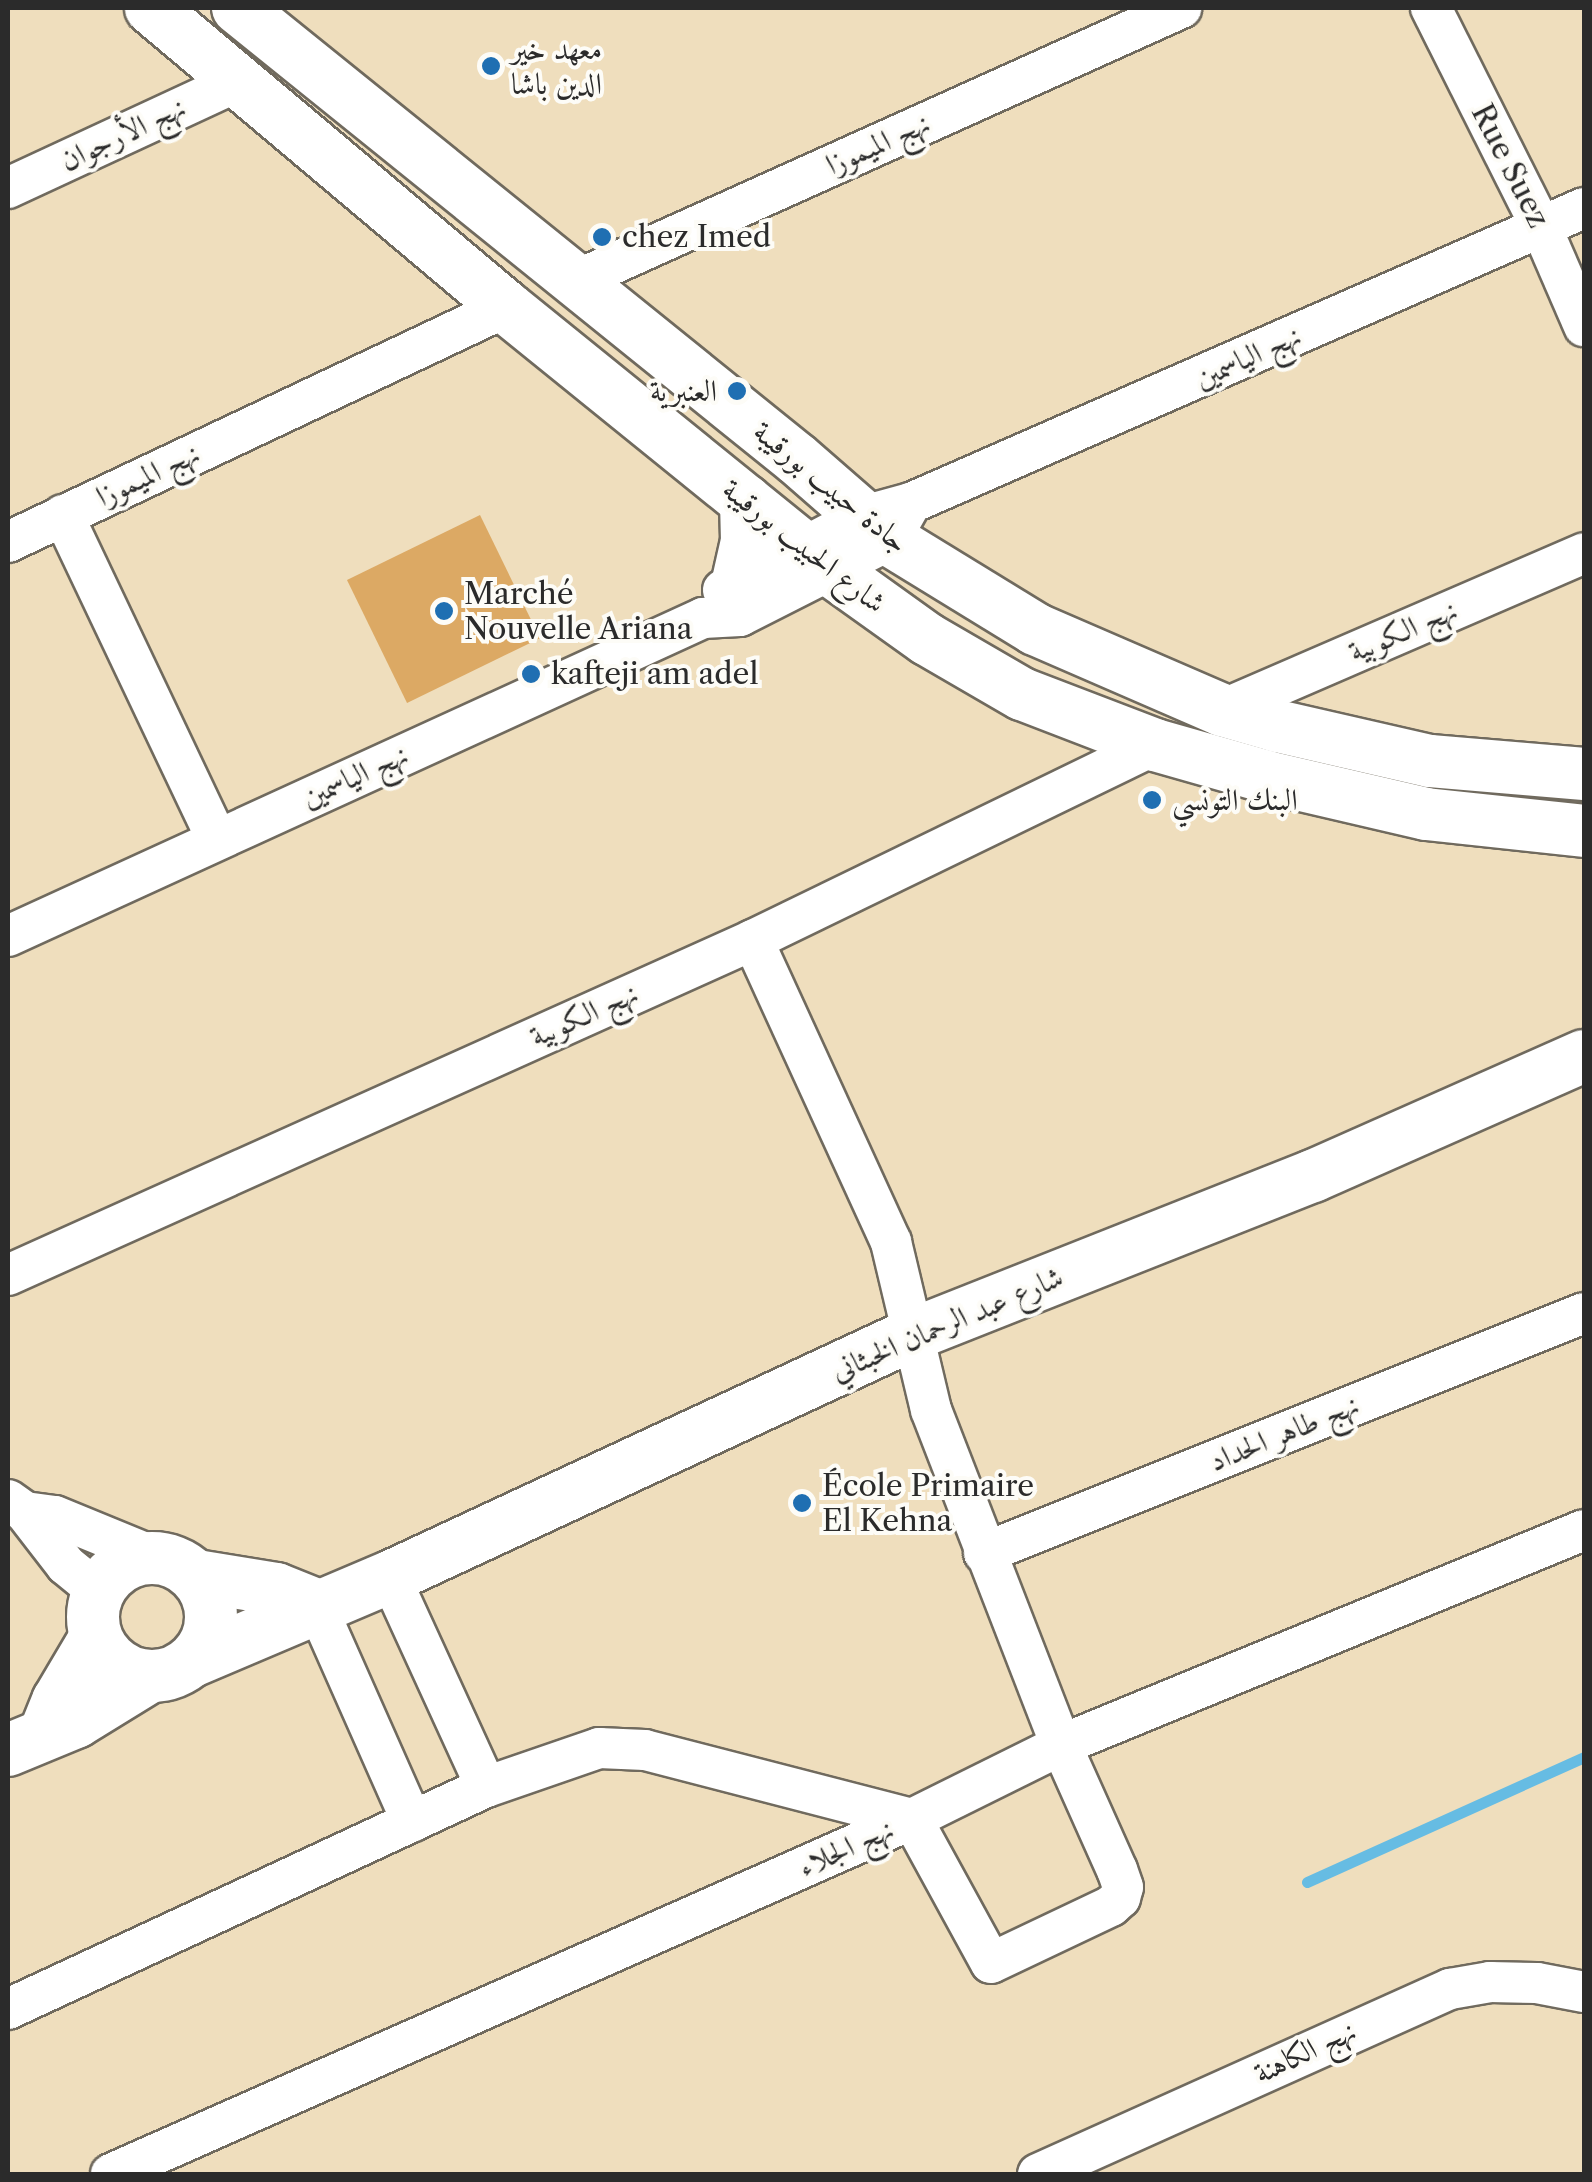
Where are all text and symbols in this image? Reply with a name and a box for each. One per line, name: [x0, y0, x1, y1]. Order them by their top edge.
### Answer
place label: معهد خير الدين باشا: [511, 31, 602, 102]
marker: معهد خير الدين باشا: [480, 55, 502, 77]
street label: نهج الأرجوان: [54, 89, 192, 179]
street label: Rue Suez: [1464, 98, 1556, 234]
street label: نهج الميموزا: [820, 105, 936, 183]
place label: chez Imed: [622, 219, 771, 255]
marker: chez Imed: [591, 226, 613, 248]
street label: نهج الياسمين: [1189, 318, 1307, 396]
place label: العنبرية: [650, 373, 717, 409]
marker: العنبرية: [726, 380, 748, 402]
street label: جادة حبيب بورقيبة: [746, 413, 916, 561]
street label: نهج الميموزا: [90, 435, 206, 515]
street label: شارع الحبيب بورقيبة: [715, 471, 893, 621]
place label: Marché Nouvelle Ariana: [464, 576, 694, 646]
street label: نهج الكوبية: [1343, 592, 1463, 670]
marker: Marché Nouvelle Ariana: [433, 600, 455, 622]
place label: kafteji am adel: [551, 656, 758, 692]
marker: kafteji am adel: [520, 663, 542, 685]
street label: نهج الياسمين: [296, 737, 414, 815]
place label: البنك التونسي: [1172, 782, 1298, 818]
marker: البنك التونسي: [1141, 789, 1163, 811]
street label: نهج الكوبية: [524, 975, 644, 1055]
street label: شارع عبد الرحمان الخبثاني: [826, 1259, 1068, 1389]
street label: نهج طاهر الحداد: [1204, 1387, 1364, 1479]
place label: École Primaire El Kehna: [822, 1468, 1034, 1538]
marker: École Primaire El Kehna: [791, 1492, 813, 1514]
street label: نهج الجلاء: [793, 1811, 899, 1885]
street label: نهج الكاهنة: [1248, 2013, 1362, 2091]

